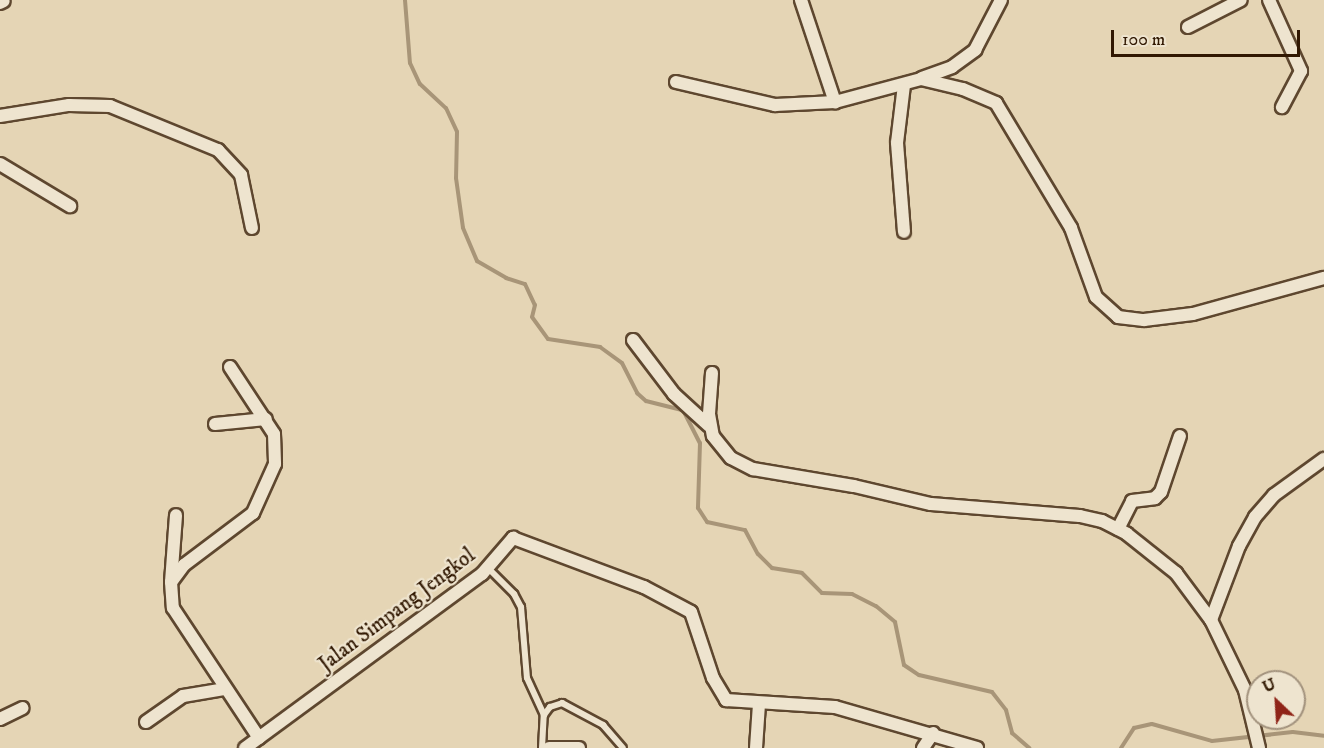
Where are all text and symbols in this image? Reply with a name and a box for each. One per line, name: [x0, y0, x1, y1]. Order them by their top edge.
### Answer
scale bar: [1114, 18, 1303, 56]
text: 100 m: [1122, 29, 1165, 51]
street label: Jalan Simpang Jengkol: [314, 543, 480, 677]
north arrow: [1246, 670, 1306, 730]
text: U: [1259, 674, 1279, 697]

